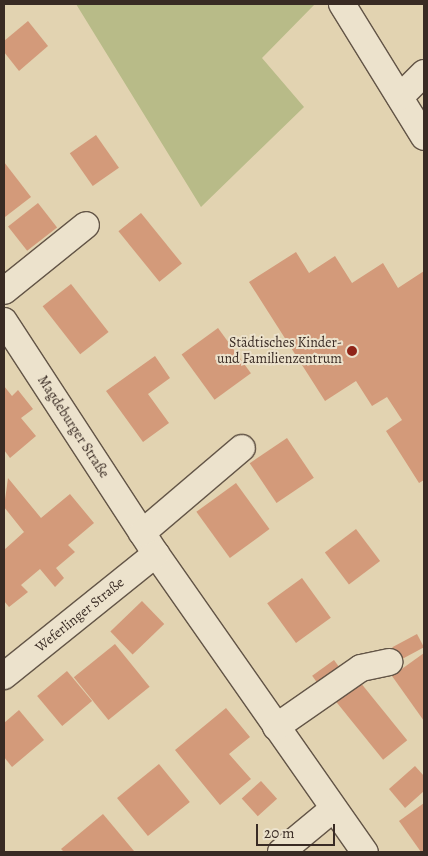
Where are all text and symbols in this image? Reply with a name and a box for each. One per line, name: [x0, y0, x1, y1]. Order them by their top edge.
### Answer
place label: Städtisches Kinder- und Familienzentrum: [217, 335, 342, 368]
marker: Städtisches Kinder- und Familienzentrum: [346, 345, 358, 357]
street label: Magdeburger Straße: [34, 373, 112, 481]
street label: Weferlinger Straße: [32, 574, 128, 656]
scale bar: [258, 814, 337, 846]
text: 20 m: [264, 823, 295, 843]

